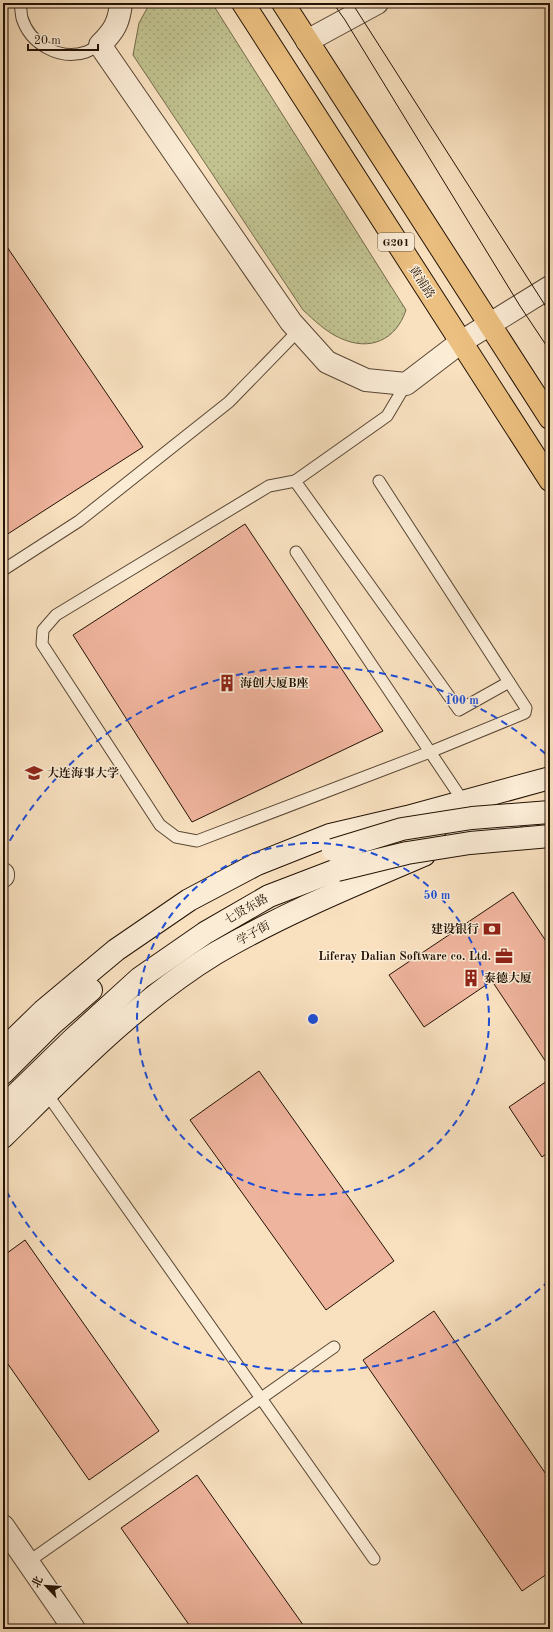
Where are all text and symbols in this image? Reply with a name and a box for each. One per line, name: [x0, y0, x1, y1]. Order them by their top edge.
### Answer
scale bar: [28, 26, 98, 52]
text: 20 m: [34, 35, 61, 47]
road number: G201: [378, 233, 414, 251]
street label: 黄浦路: [406, 263, 438, 301]
building icon: 海创大厦B座: [217, 673, 237, 693]
place label: 海创大厦B座: [240, 676, 309, 690]
text: 100 m: [445, 695, 479, 707]
school or university icon: 大连海事大学: [24, 763, 44, 783]
place label: 大连海事大学: [47, 766, 119, 780]
text: 50 m: [424, 889, 451, 902]
street label: 七贤东路: [222, 891, 270, 927]
street label: 学子街: [234, 918, 273, 948]
bank icon: 建设银行: [482, 919, 502, 939]
place label: 建设银行: [431, 922, 479, 936]
office icon: Liferay Dalian Software co. Ltd.: [494, 946, 514, 966]
place label: Liferay Dalian Software co. Ltd.: [318, 951, 491, 963]
building icon: 泰德大厦: [461, 968, 481, 988]
place label: 泰德大厦: [484, 971, 532, 985]
centre of rings: [306, 1012, 320, 1026]
north arrow: [26, 1566, 66, 1606]
text: 北: [30, 1575, 46, 1590]

